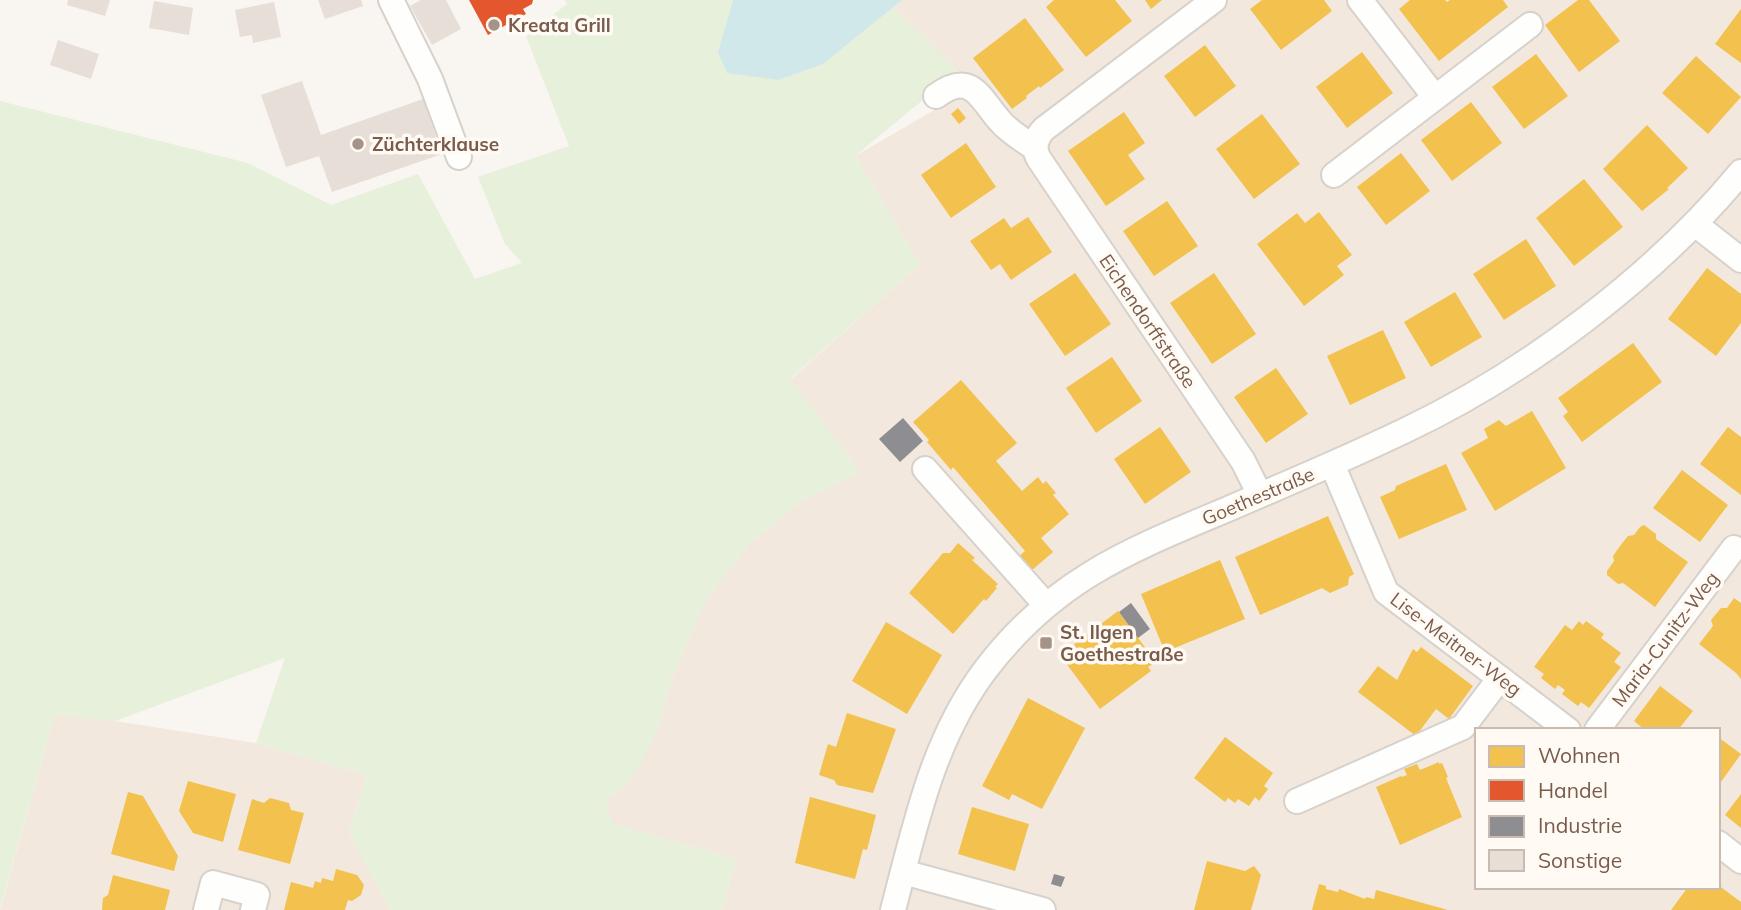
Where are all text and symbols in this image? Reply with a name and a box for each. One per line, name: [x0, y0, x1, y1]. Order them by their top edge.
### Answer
place label: Kreata Grill: [508, 13, 611, 37]
marker: Kreata Grill: [486, 17, 502, 33]
place label: Züchterklause: [372, 132, 499, 156]
marker: Züchterklause: [350, 136, 366, 152]
street label: Eichendorffstraße: [1094, 249, 1202, 393]
street label: Goethestraße: [1198, 462, 1318, 530]
street label: Maria-Cunitz-Weg: [1606, 567, 1724, 711]
street label: Lise-Meitner-Weg: [1386, 587, 1526, 701]
place label: St. Ilgen Goethestraße: [1060, 620, 1184, 666]
marker: St. Ilgen Goethestraße: [1038, 635, 1054, 651]
legend: [1475, 728, 1720, 889]
text: Wohnen: [1538, 742, 1620, 768]
text: Handel: [1538, 777, 1608, 803]
text: Industrie: [1538, 812, 1622, 838]
text: Sonstige: [1538, 847, 1622, 873]

